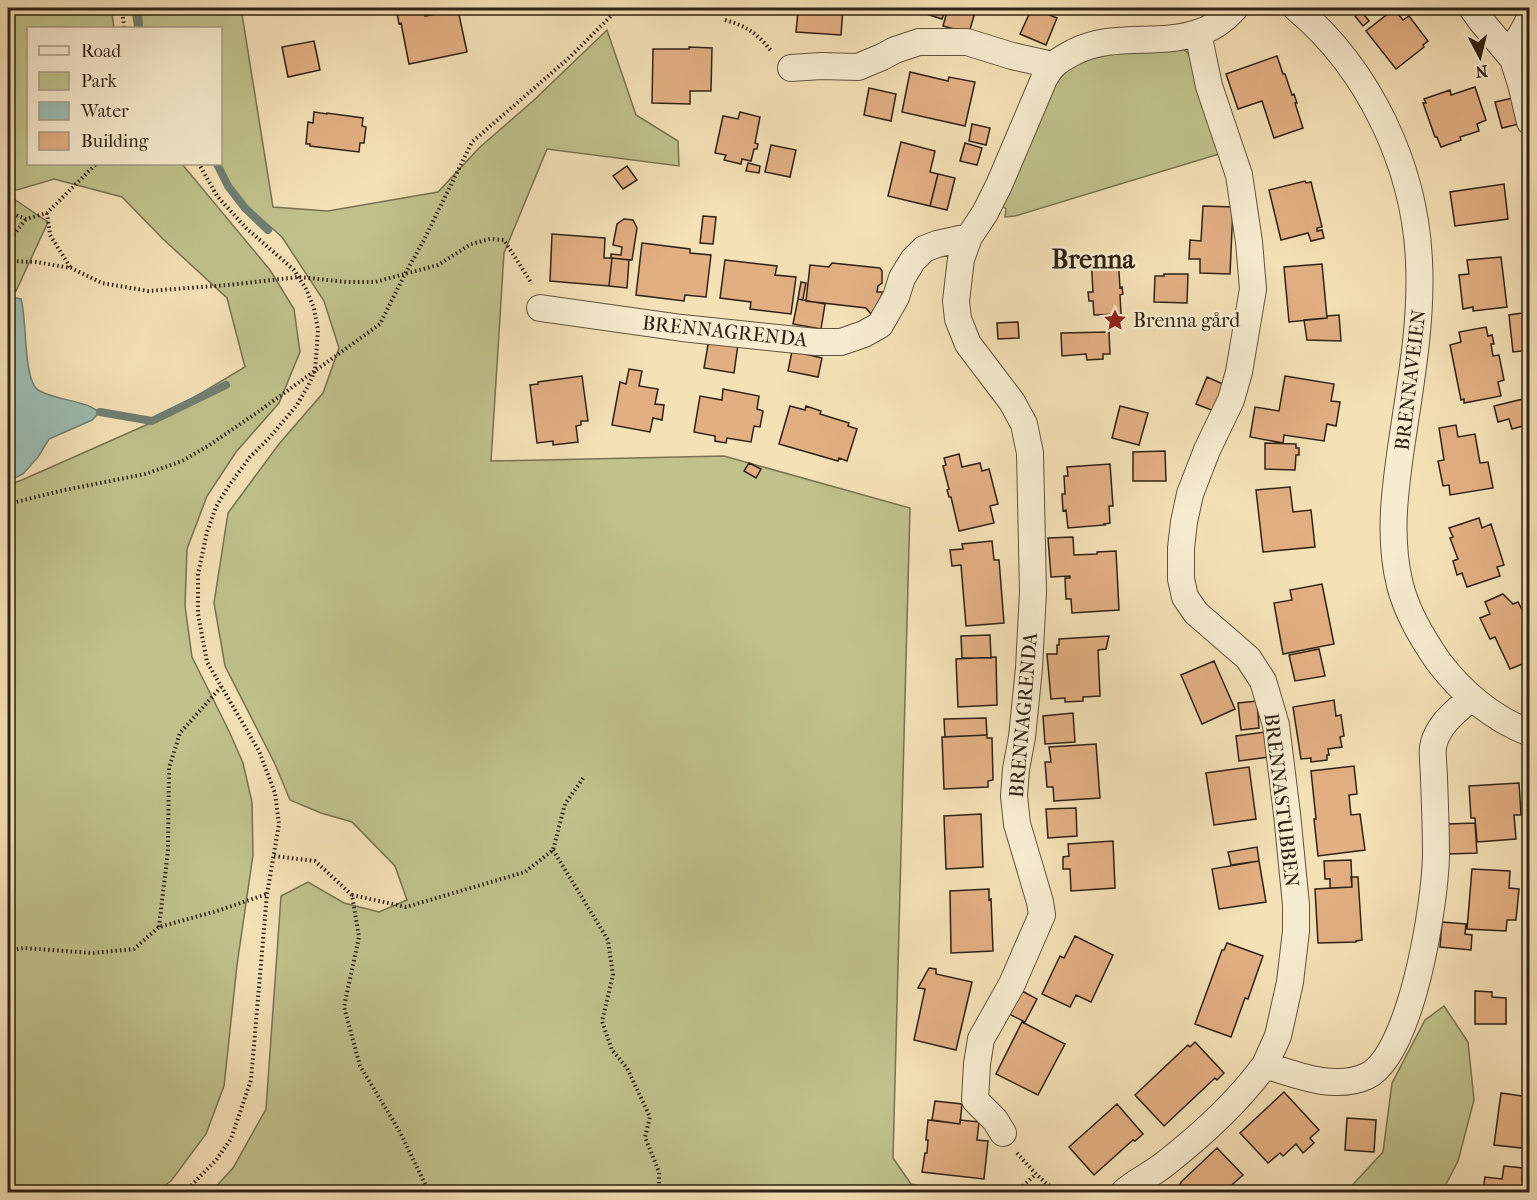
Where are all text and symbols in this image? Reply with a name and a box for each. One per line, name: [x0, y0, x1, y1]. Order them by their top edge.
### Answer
legend: [27, 27, 222, 165]
north arrow: [1450, 27, 1510, 87]
text: Road: [81, 41, 121, 62]
text: N: [1474, 61, 1489, 82]
text: Park: [81, 71, 118, 92]
text: Water: [80, 101, 129, 122]
text: Building: [81, 131, 149, 152]
district label: Brenna: [1052, 244, 1135, 275]
place icon: Brenna gård: [1102, 307, 1128, 333]
street label: BRENNAVEIEN: [1390, 308, 1431, 452]
place label: Brenna gård: [1133, 309, 1241, 332]
street label: BRENNAGRENDA: [641, 311, 810, 352]
street label: BRENNAGRENDA: [1005, 630, 1042, 799]
street label: BRENNASTUBBEN: [1259, 712, 1304, 888]

